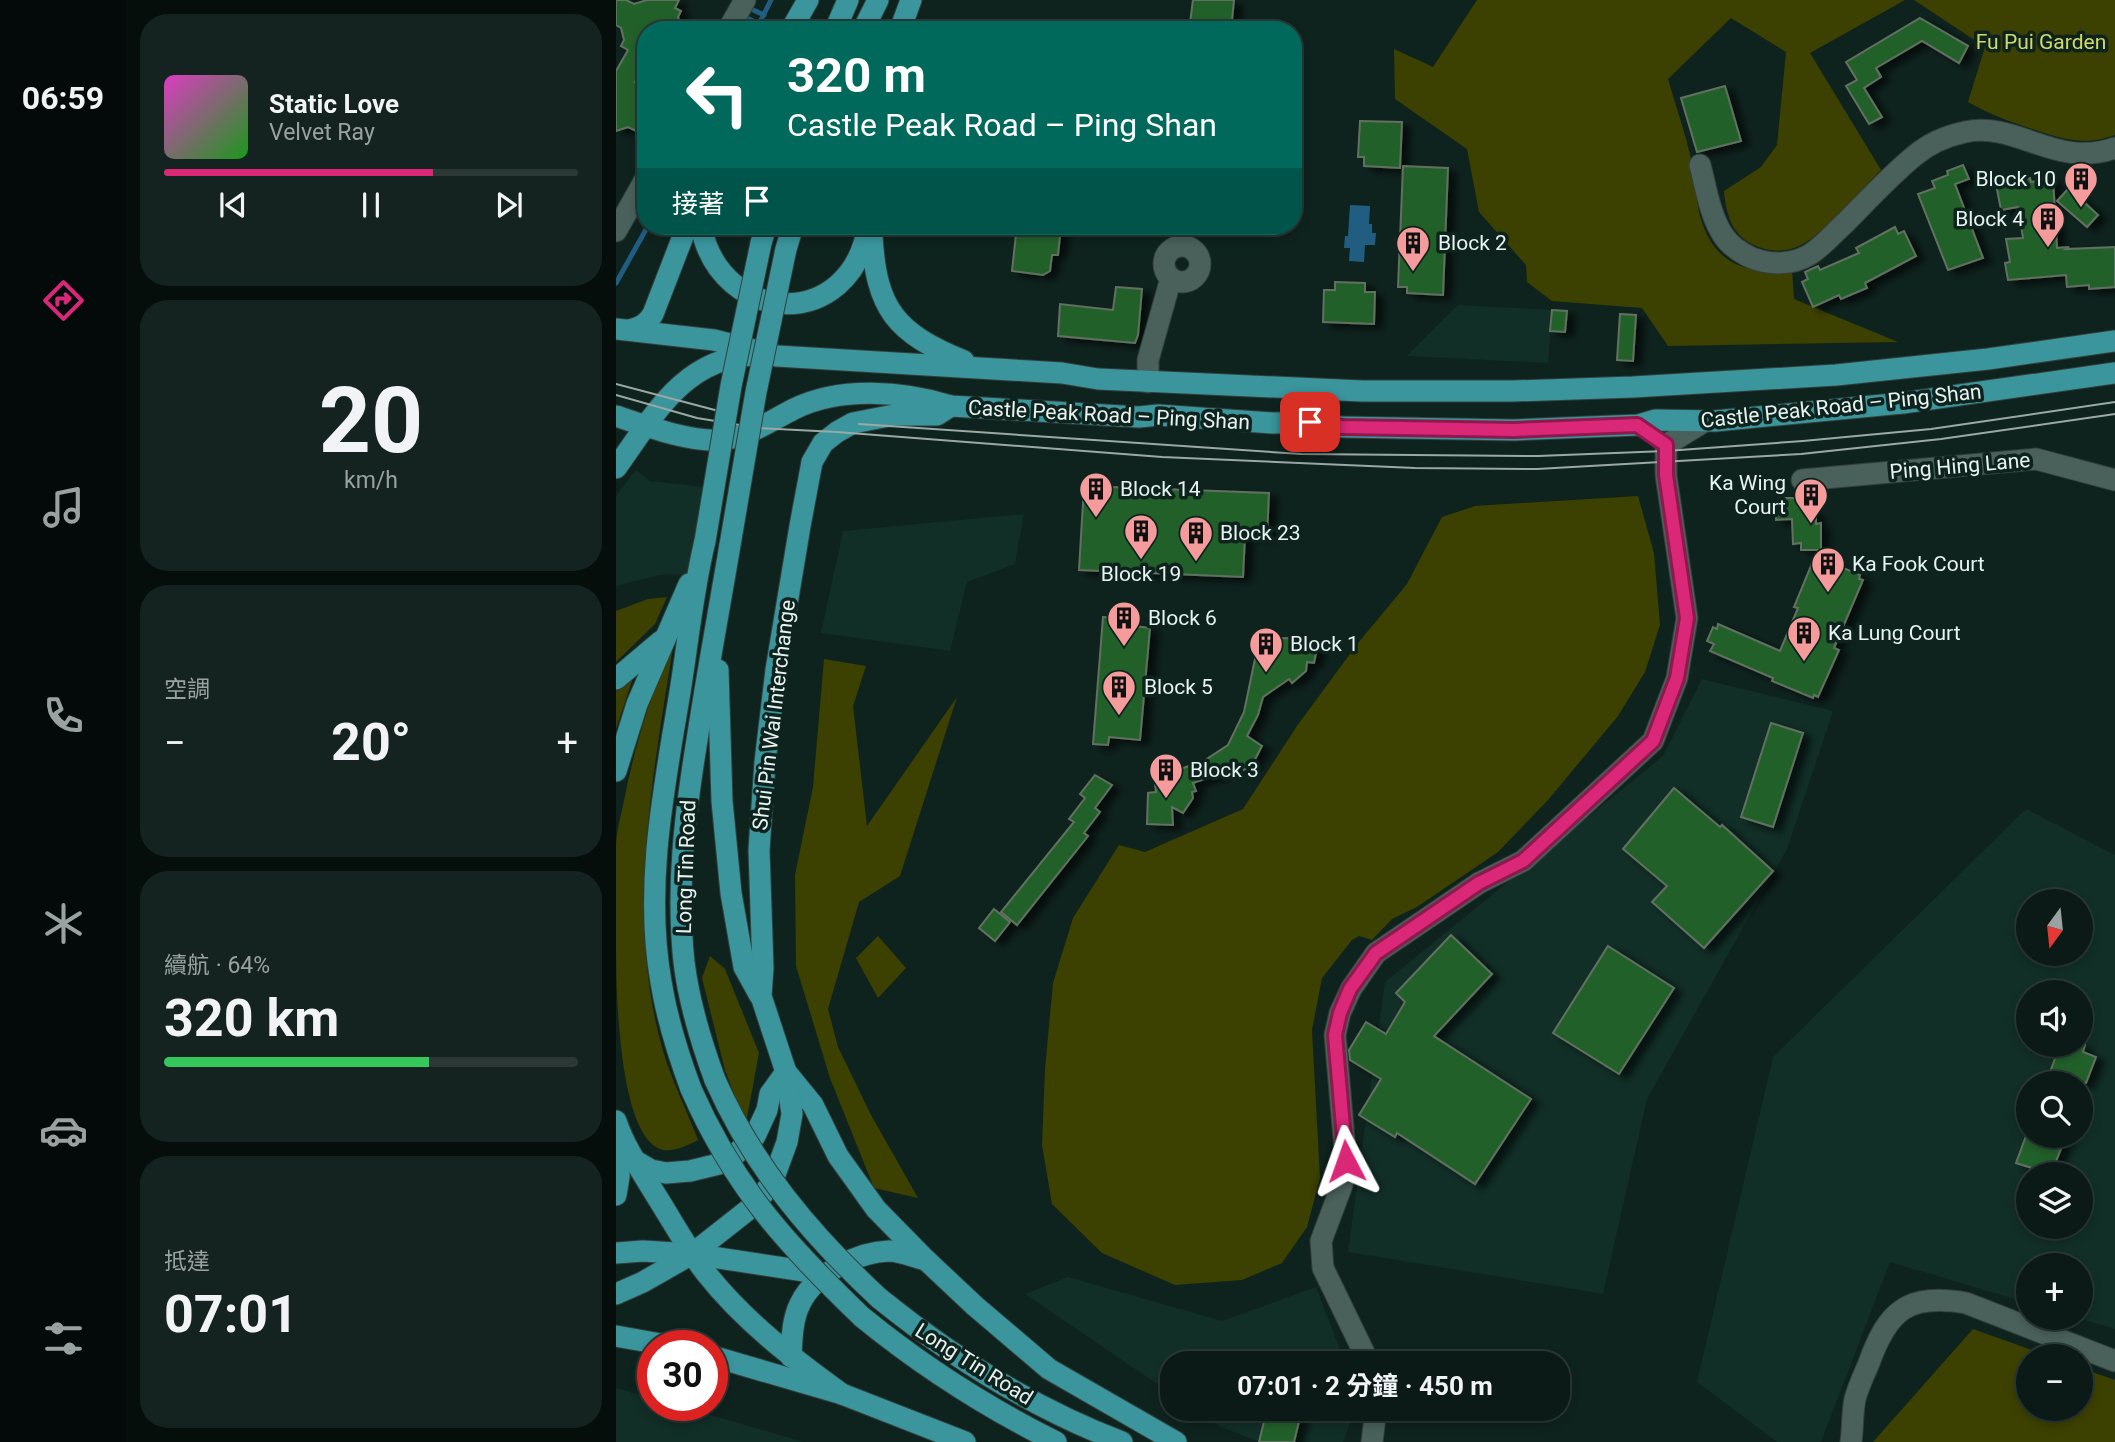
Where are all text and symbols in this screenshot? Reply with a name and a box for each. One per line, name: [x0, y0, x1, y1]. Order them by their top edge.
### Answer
park label: Fu Pui Garden: [1976, 30, 2106, 54]
text: 320 m: [787, 47, 926, 104]
icon: left: [672, 49, 763, 140]
text: 06:59: [22, 79, 104, 117]
text: Static Love: [269, 89, 399, 119]
text: Castle Peak Road – Ping Shan: [787, 106, 1217, 144]
text: Velvet Ray: [269, 119, 375, 146]
building icon: Block 10: [2062, 160, 2100, 209]
place label: Block 10: [1975, 167, 2056, 191]
icon: arrive: [738, 182, 776, 220]
icon: previous: [214, 186, 252, 224]
icon: pause: [352, 186, 390, 224]
icon: next: [490, 186, 528, 224]
text: 接著: [672, 189, 724, 219]
building icon: Block 4: [2029, 200, 2067, 249]
place label: Block 4: [1955, 207, 2024, 231]
building icon: Block 2: [1394, 224, 1432, 273]
place label: Block 2: [1438, 231, 1507, 255]
icon: directions: [39, 276, 88, 325]
text: 20: [319, 368, 423, 474]
street label: Castle Peak Road – Ping Shan: [1699, 379, 1983, 433]
pin: [1280, 392, 1340, 452]
street label: Castle Peak Road – Ping Shan: [967, 396, 1251, 434]
icon: arrive: [1291, 403, 1329, 441]
street label: Ping Hing Lane: [1889, 448, 2031, 484]
text: km/h: [344, 467, 398, 494]
building icon: Block 14: [1077, 470, 1115, 519]
place label: Ka Wing Court: [1709, 471, 1786, 519]
building icon: Ka Wing Court: [1792, 476, 1830, 525]
place label: Block 14: [1120, 477, 1201, 501]
icon: music: [39, 483, 88, 532]
building icon: Block 19: [1122, 512, 1160, 561]
building icon: Block 23: [1177, 514, 1215, 563]
place label: Block 23: [1220, 521, 1301, 545]
building icon: Ka Fook Court: [1809, 545, 1847, 594]
place label: Ka Fook Court: [1852, 552, 1985, 576]
place label: Block 19: [1101, 562, 1181, 586]
street label: Shui Pin Wai Interchange: [748, 598, 800, 832]
building icon: Block 6: [1105, 599, 1143, 648]
place label: Block 6: [1148, 606, 1217, 630]
building icon: Ka Lung Court: [1785, 614, 1823, 663]
place label: Ka Lung Court: [1828, 621, 1961, 645]
building icon: Block 1: [1247, 625, 1285, 674]
place label: Block 1: [1290, 632, 1359, 656]
building icon: Block 5: [1100, 668, 1138, 717]
place label: Block 5: [1144, 675, 1213, 699]
text: 空調: [164, 676, 210, 703]
icon: phone: [39, 691, 88, 740]
text: 20°: [331, 712, 411, 773]
text: −: [164, 721, 186, 765]
text: +: [556, 721, 578, 765]
building icon: Block 3: [1147, 751, 1185, 800]
place label: Block 3: [1190, 758, 1259, 782]
street label: Long Tin Road: [672, 800, 700, 934]
north arrow: [2016, 889, 2093, 966]
map controls: [2016, 889, 2093, 1421]
icon: climate: [39, 899, 88, 948]
text: 續航 · 64%: [164, 952, 270, 979]
button: sound: [2016, 980, 2093, 1057]
text: 320 km: [164, 988, 339, 1049]
button: search: [2016, 1071, 2093, 1148]
icon: car: [39, 1106, 88, 1155]
position arrow: [1309, 1124, 1383, 1198]
button: layers: [2016, 1162, 2093, 1239]
text: 抵達: [164, 1248, 210, 1275]
button: +: [2016, 1253, 2093, 1330]
text: 07:01: [164, 1284, 298, 1345]
icon: filters: [39, 1314, 88, 1363]
street label: Long Tin Road: [911, 1318, 1037, 1410]
speed limit sign: 30: [637, 1330, 728, 1421]
button: −: [2016, 1344, 2093, 1421]
text: 07:01 · 2 分鐘 · 450 m: [1237, 1371, 1493, 1401]

